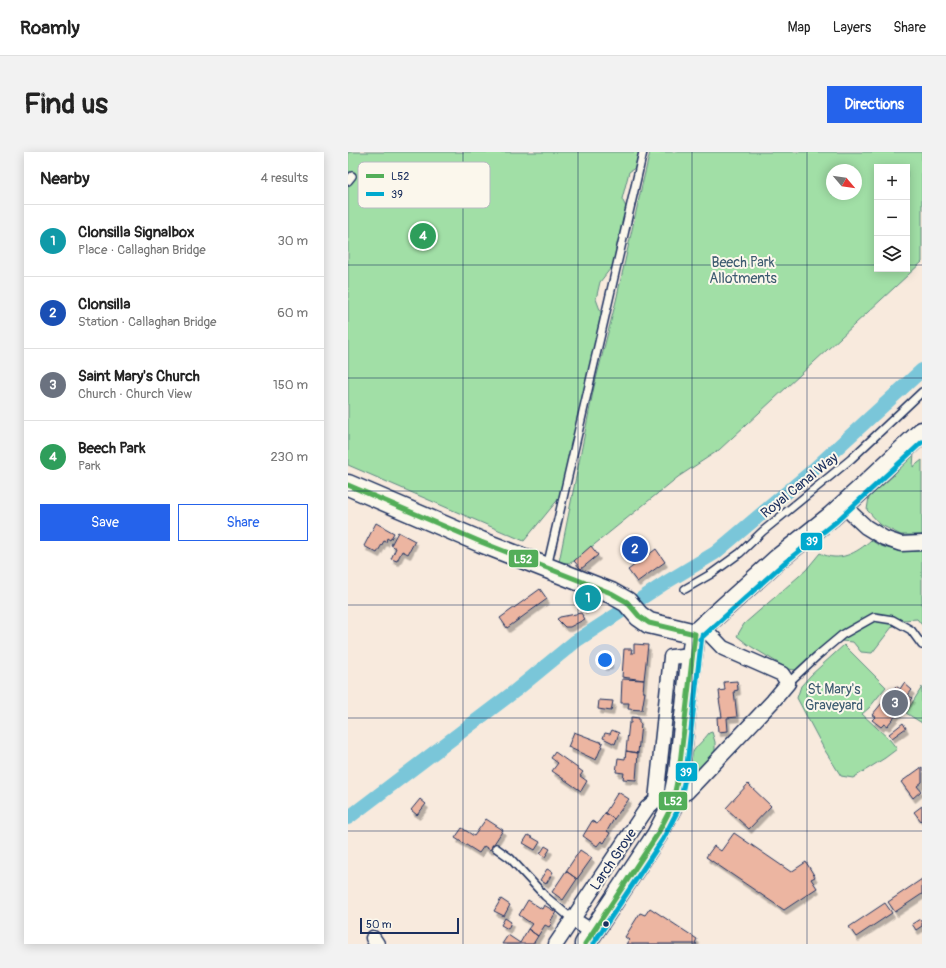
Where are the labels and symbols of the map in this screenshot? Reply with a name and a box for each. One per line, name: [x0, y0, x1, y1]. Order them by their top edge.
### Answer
legend: [358, 162, 490, 208]
north arrow: [826, 164, 862, 200]
text: L52: [391, 170, 409, 183]
text: 39: [391, 188, 403, 201]
pin: 4: [410, 221, 436, 251]
park label: Beech Park Allotments: [709, 254, 778, 287]
street label: Royal Canal Way: [757, 449, 841, 522]
line badge: 39: [800, 532, 823, 551]
pin: 2: [622, 534, 648, 564]
text: 39: [806, 535, 818, 548]
line badge: L52: [508, 549, 539, 568]
text: L52: [514, 553, 532, 566]
pin: 1: [575, 583, 601, 613]
your location: [595, 650, 615, 670]
park label: St Mary's Graveyard: [805, 681, 863, 714]
pin: 3: [882, 688, 908, 718]
line badge: 39: [675, 762, 698, 782]
text: 39: [680, 766, 692, 779]
line badge: L52: [658, 791, 688, 811]
text: L52: [664, 795, 682, 808]
street label: Larch Grove: [587, 825, 640, 893]
scale bar: [360, 916, 459, 935]
unlabelled marker: [601, 919, 611, 929]

